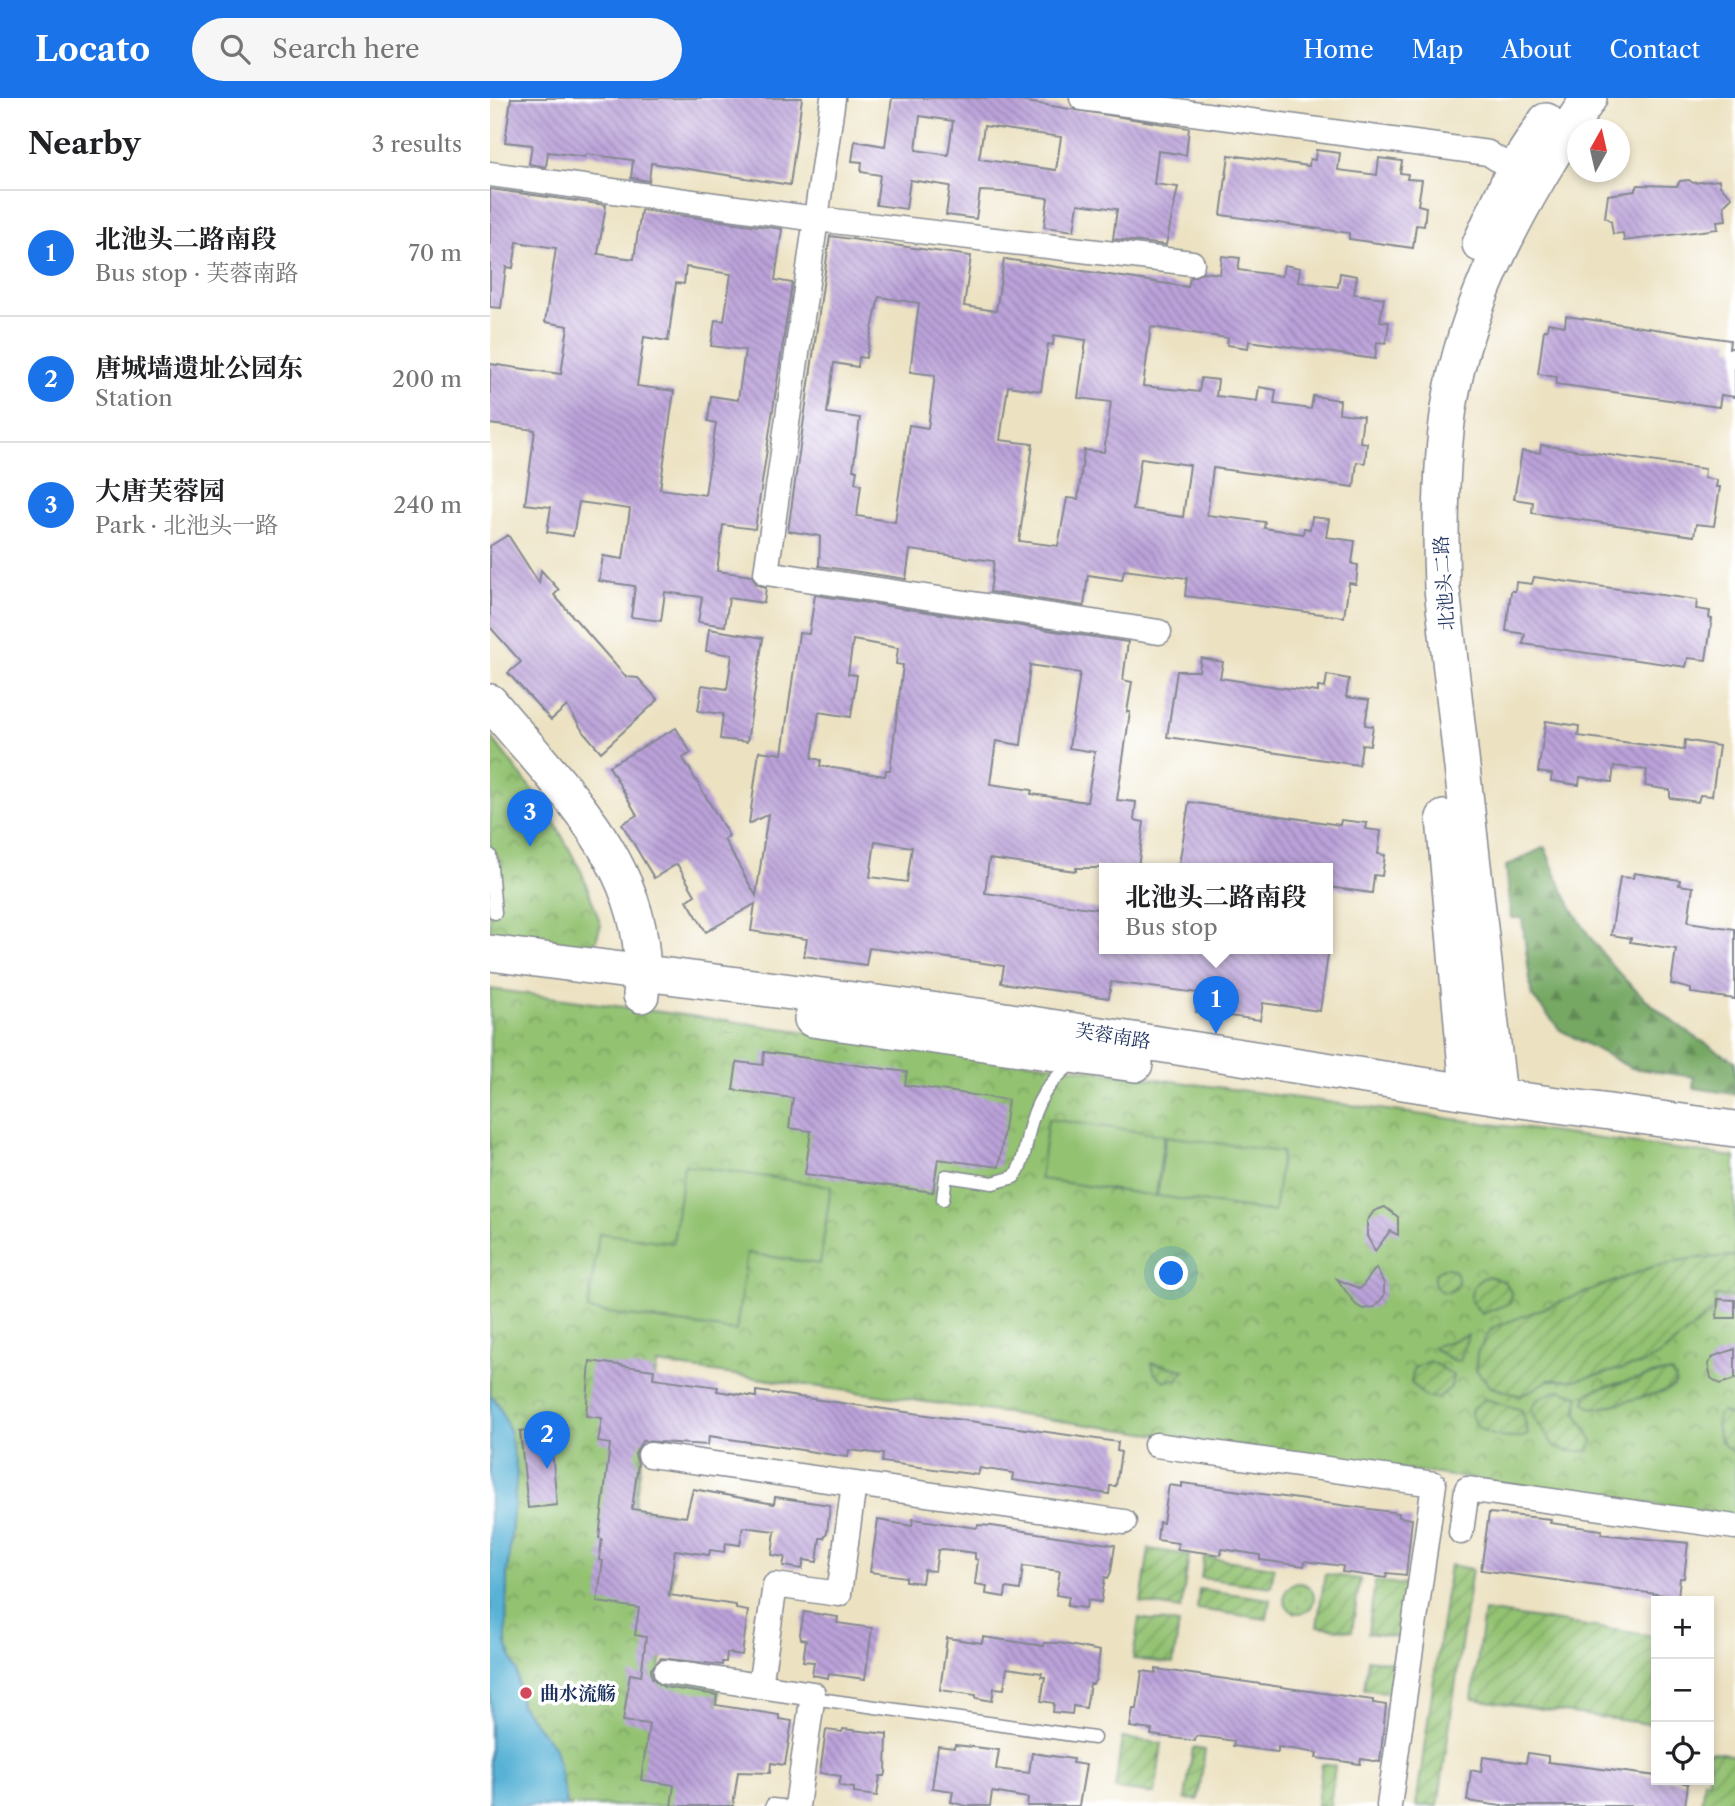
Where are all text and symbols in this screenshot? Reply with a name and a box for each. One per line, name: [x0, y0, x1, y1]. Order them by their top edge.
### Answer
search box: [192, 18, 682, 81]
text: Locato: [35, 29, 150, 70]
icon: search: [216, 30, 254, 68]
text: Search here: [272, 33, 420, 65]
text: Home: [1303, 35, 1374, 64]
text: Map: [1412, 35, 1463, 64]
text: About: [1501, 35, 1572, 64]
text: Contact: [1610, 35, 1700, 64]
north arrow: [1567, 119, 1630, 182]
text: Nearby: [28, 125, 141, 162]
text: 3 results: [372, 130, 462, 158]
text: 北池头二路南段: [95, 223, 277, 255]
text: 1: [46, 239, 56, 267]
text: 70 m: [409, 239, 462, 267]
text: Bus stop · 芙蓉南路: [95, 259, 298, 287]
text: 唐城墙遗址公园东: [95, 352, 303, 384]
text: 2: [44, 365, 58, 393]
text: 200 m: [392, 365, 462, 393]
text: Station: [95, 384, 173, 412]
text: 大唐芙蓉园: [95, 475, 225, 507]
text: 3: [45, 491, 58, 519]
text: 240 m: [393, 491, 462, 519]
text: Park · 北池头一路: [95, 511, 278, 539]
street label: 北池头二路: [1429, 535, 1459, 631]
pin: 3: [507, 789, 553, 847]
popup: [1099, 863, 1333, 954]
text: 北池头二路南段: [1125, 881, 1307, 913]
text: Bus stop: [1125, 913, 1218, 941]
pin: 1: [1193, 976, 1239, 1034]
street label: 芙蓉南路: [1074, 1019, 1152, 1053]
your location: [1154, 1256, 1188, 1290]
pin: 2: [524, 1411, 570, 1469]
map controls: [1651, 1596, 1714, 1785]
button: +: [1651, 1596, 1714, 1659]
button: −: [1651, 1659, 1714, 1722]
place label: 曲水流觞: [540, 1682, 616, 1705]
marker: 曲水流觞: [518, 1685, 534, 1701]
button: locate: [1651, 1722, 1714, 1785]

